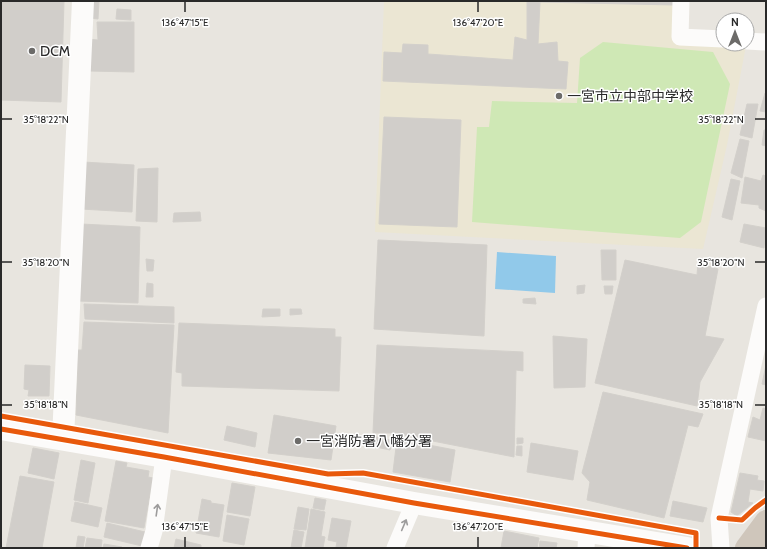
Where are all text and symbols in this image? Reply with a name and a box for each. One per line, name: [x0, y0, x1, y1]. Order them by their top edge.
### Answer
north arrow: [715, 12, 755, 52]
text: N: [731, 15, 739, 29]
text: 136°47'15"E: [162, 16, 209, 29]
text: 136°47'20"E: [453, 16, 504, 29]
place label: DCM: [40, 42, 70, 60]
marker: DCM: [27, 46, 37, 56]
place label: 一宮市立中部中学校: [567, 87, 693, 105]
marker: 一宮市立中部中学校: [554, 91, 564, 101]
text: 35°18'22"N: [23, 113, 69, 126]
text: 35°18'22"N: [698, 113, 744, 126]
text: 35°18'20"N: [22, 256, 70, 269]
text: 35°18'20"N: [697, 256, 745, 269]
text: 35°18'18"N: [24, 398, 68, 411]
text: 35°18'18"N: [699, 398, 743, 411]
place label: 一宮消防署八幡分署: [306, 432, 432, 450]
marker: 一宮消防署八幡分署: [293, 436, 303, 446]
one-way arrow: [153, 504, 161, 517]
text: 136°47'15"E: [162, 520, 209, 533]
one-way arrow: [401, 520, 409, 532]
text: 136°47'20"E: [453, 520, 504, 533]

